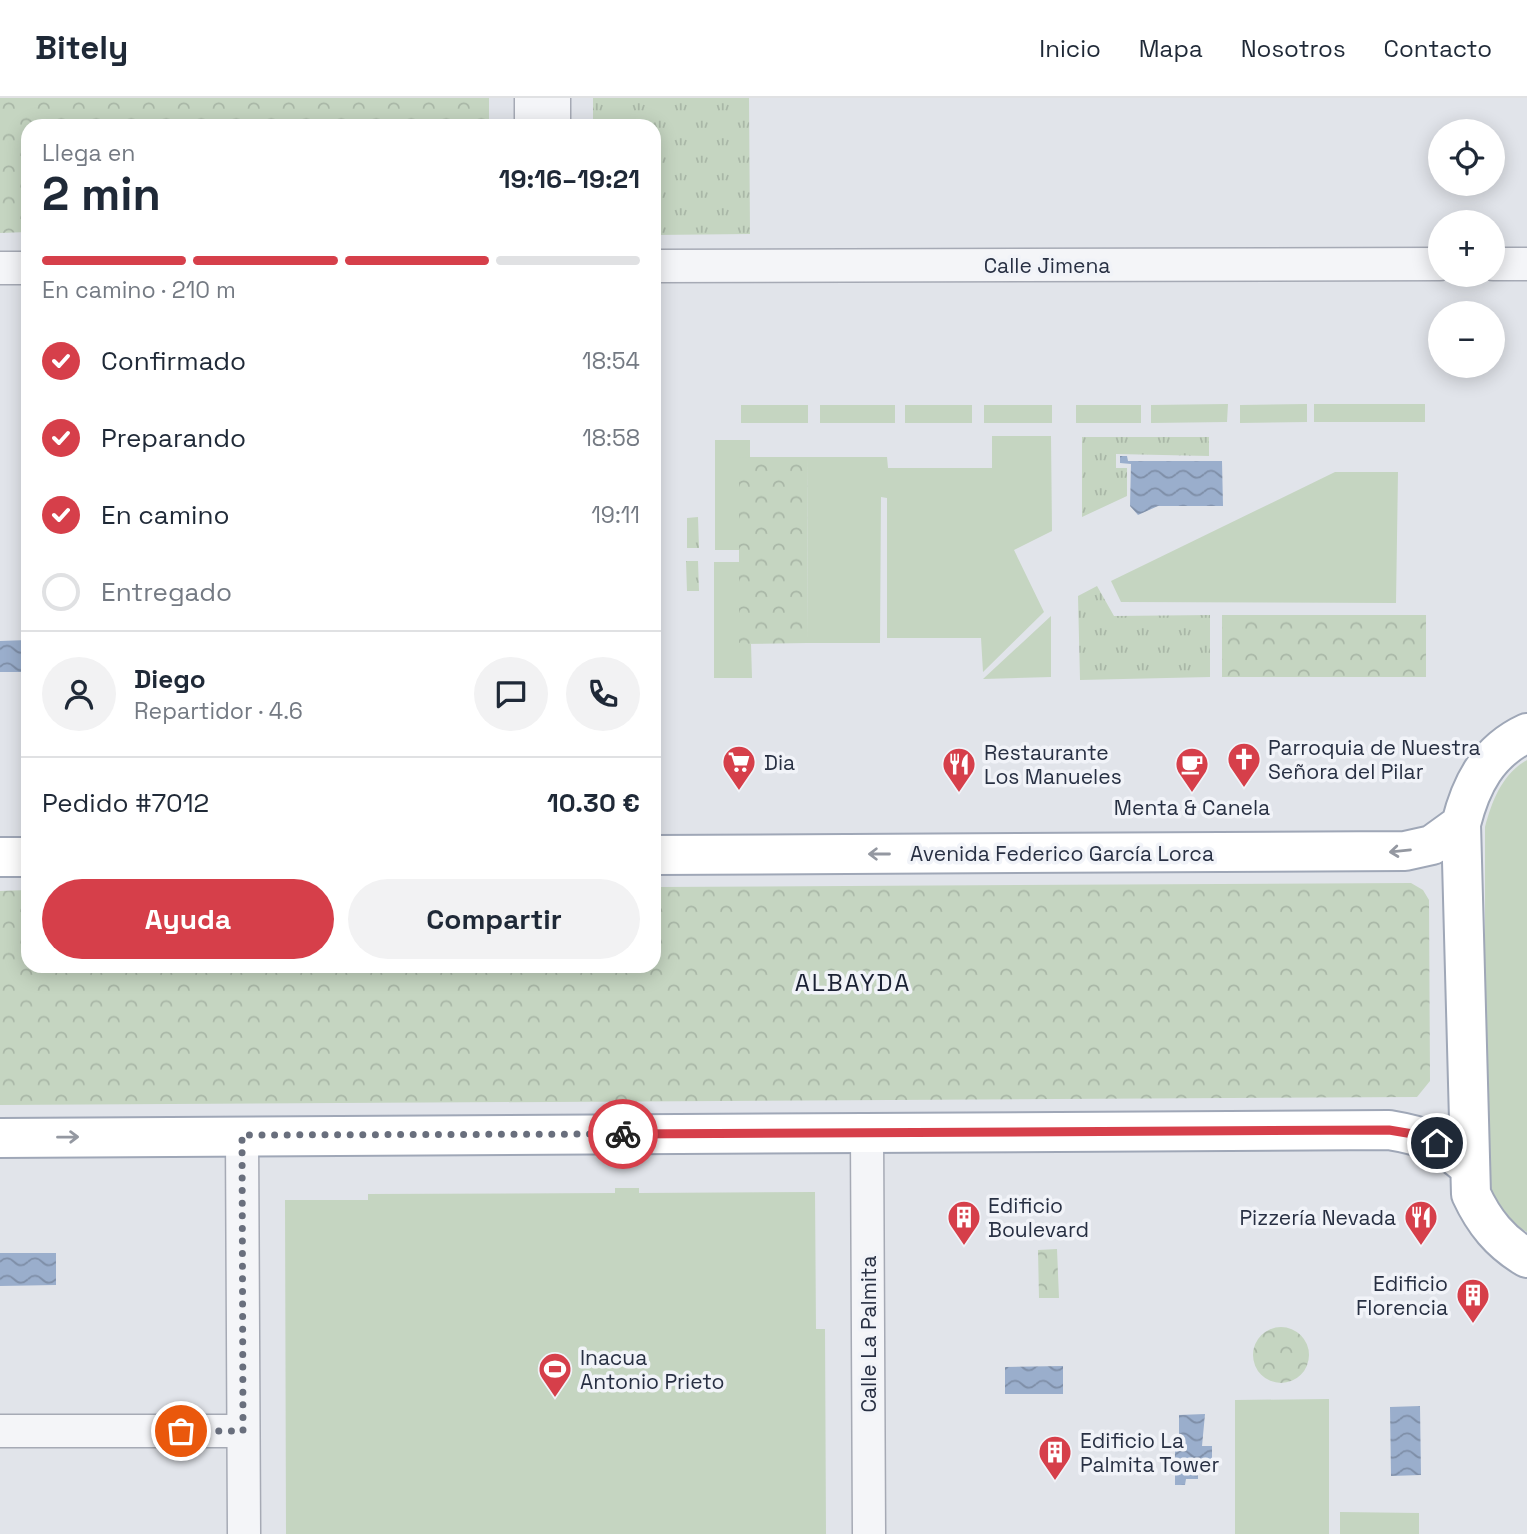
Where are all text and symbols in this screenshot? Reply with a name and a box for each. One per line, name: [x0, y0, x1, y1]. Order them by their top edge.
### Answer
text: Bitely: [35, 27, 128, 69]
text: Inicio: [1039, 33, 1101, 64]
text: Mapa: [1139, 33, 1203, 64]
text: Nosotros: [1241, 33, 1346, 64]
text: Contacto: [1384, 33, 1492, 64]
map controls: [1428, 119, 1505, 378]
button: locate: [1428, 119, 1505, 196]
text: Llega en: [42, 138, 135, 168]
text: 19:16–19:21: [499, 162, 640, 196]
text: 2 min: [42, 165, 161, 223]
button: +: [1428, 210, 1505, 287]
street label: Calle Jimena: [984, 252, 1110, 279]
text: En camino · 210 m: [42, 275, 236, 305]
button: −: [1428, 301, 1505, 378]
icon: check: [42, 342, 80, 380]
text: Confirmado: [101, 344, 246, 378]
text: 18:54: [582, 346, 640, 376]
icon: check: [42, 419, 80, 457]
text: Preparando: [101, 421, 246, 455]
text: 18:58: [582, 423, 640, 453]
icon: check: [42, 496, 80, 534]
text: En camino: [101, 498, 230, 532]
text: 19:11: [591, 500, 640, 530]
text: Entregado: [101, 575, 232, 609]
button: person: [42, 657, 116, 731]
button: chat: [474, 657, 548, 731]
button: phone: [566, 657, 640, 731]
text: Diego: [134, 662, 206, 696]
text: Repartidor · 4.6: [134, 696, 303, 726]
place label: Parroquia de Nuestra Señora del Pilar: [1268, 734, 1481, 785]
place label: Restaurante Los Manueles: [984, 739, 1122, 790]
church icon: Parroquia de Nuestra Señora del Pilar: [1225, 740, 1263, 789]
supermarket icon: Dia: [720, 743, 758, 792]
restaurant icon: Restaurante Los Manueles: [940, 745, 978, 794]
cafe icon: Menta & Canela: [1173, 745, 1211, 794]
place label: Dia: [764, 749, 795, 776]
text: Pedido #7012: [42, 786, 209, 820]
text: 10.30 €: [547, 786, 640, 820]
place label: Menta & Canela: [1114, 794, 1270, 821]
street label: Avenida Federico García Lorca: [910, 840, 1214, 867]
one-way arrow: [1389, 844, 1412, 857]
one-way arrow: [868, 847, 891, 861]
button: Ayuda: [42, 879, 334, 959]
button: Compartir: [348, 879, 640, 959]
district label: ALBAYDA: [795, 967, 911, 998]
courier: [588, 1099, 658, 1169]
pin: [1407, 1113, 1467, 1173]
icon: bike: [604, 1115, 642, 1153]
icon: home: [1418, 1124, 1456, 1162]
one-way arrow: [56, 1130, 79, 1144]
place label: Edificio Boulevard: [988, 1192, 1089, 1243]
building icon: Edificio Boulevard: [945, 1198, 983, 1247]
restaurant icon: Pizzería Nevada: [1402, 1198, 1440, 1247]
place label: Pizzería Nevada: [1239, 1204, 1396, 1231]
street label: Calle La Palmita: [855, 1255, 882, 1413]
place label: Edificio Florencia: [1356, 1270, 1448, 1321]
building icon: Edificio Florencia: [1454, 1276, 1492, 1325]
place label: Inacua Antonio Prieto: [580, 1344, 724, 1395]
sports icon: Inacua Antonio Prieto: [536, 1350, 574, 1399]
pin: [151, 1401, 211, 1461]
icon: bag: [162, 1412, 200, 1450]
place label: Edificio La Palmita Tower: [1080, 1427, 1219, 1478]
building icon: Edificio La Palmita Tower: [1036, 1433, 1074, 1482]

